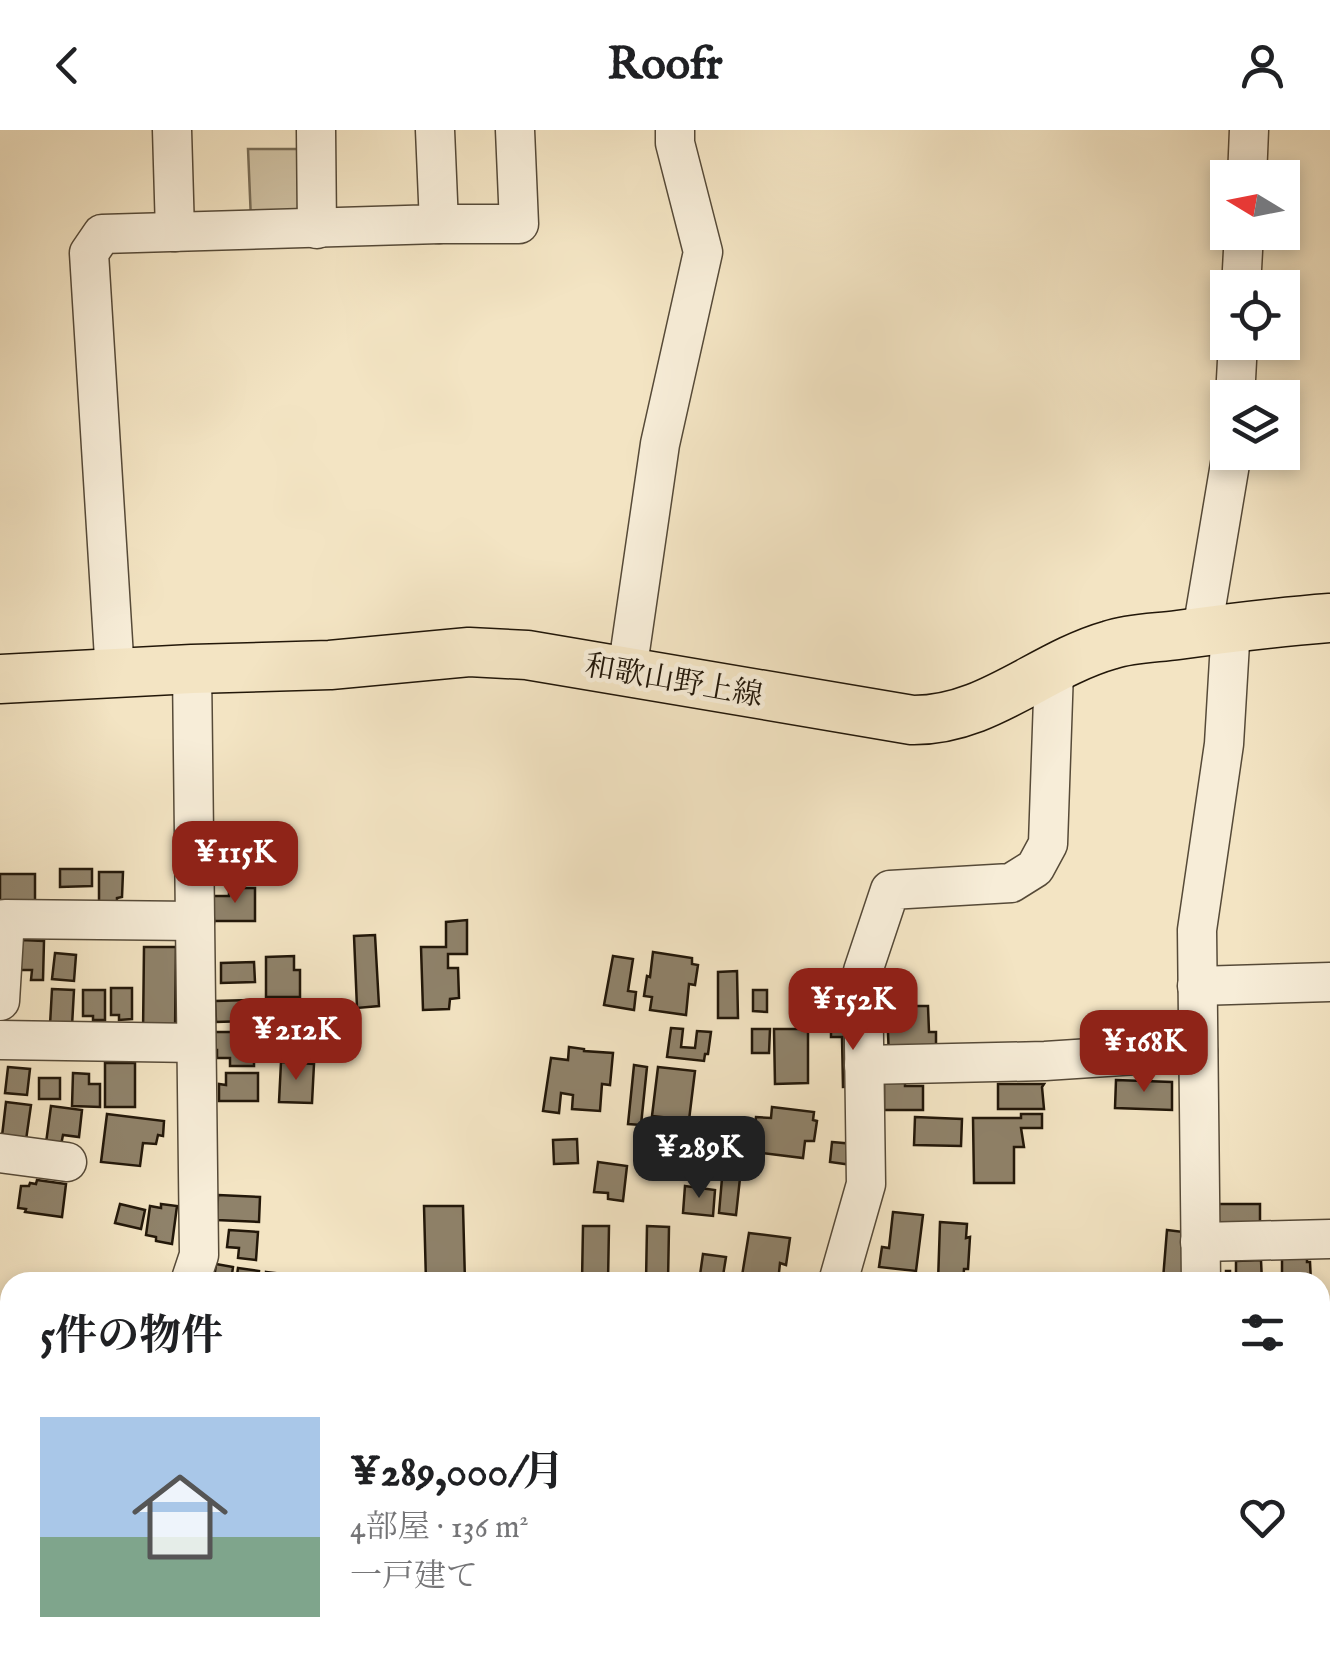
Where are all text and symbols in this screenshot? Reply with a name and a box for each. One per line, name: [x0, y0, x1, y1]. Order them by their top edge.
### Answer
text: Roofr: [607, 37, 723, 94]
icon: back: [40, 38, 95, 93]
icon: person: [1235, 38, 1290, 93]
north arrow: [1210, 160, 1300, 250]
map controls: [1210, 160, 1300, 470]
button: locate: [1210, 270, 1300, 360]
button: layers: [1210, 380, 1300, 470]
street label: 和歌山野上線: [582, 648, 766, 716]
pin: ¥115K: [165, 821, 305, 906]
text: ¥115K: [194, 833, 276, 874]
pin: ¥152K: [783, 968, 923, 1053]
text: ¥152K: [811, 980, 895, 1021]
pin: ¥212K: [226, 998, 366, 1083]
text: ¥212K: [252, 1010, 340, 1051]
pin: ¥168K: [1074, 1010, 1214, 1095]
text: ¥168K: [1102, 1022, 1186, 1063]
pin: ¥289K: [629, 1116, 769, 1201]
text: ¥289K: [655, 1128, 743, 1169]
icon: filters: [1235, 1305, 1290, 1360]
text: 5件の物件: [40, 1311, 223, 1364]
text: ¥289,000/月: [350, 1447, 565, 1500]
icon: home: [120, 1457, 240, 1577]
icon: heart: [1235, 1490, 1290, 1545]
text: 4部屋 · 136 m²: [350, 1508, 529, 1549]
text: 一戸建て: [350, 1557, 478, 1598]

